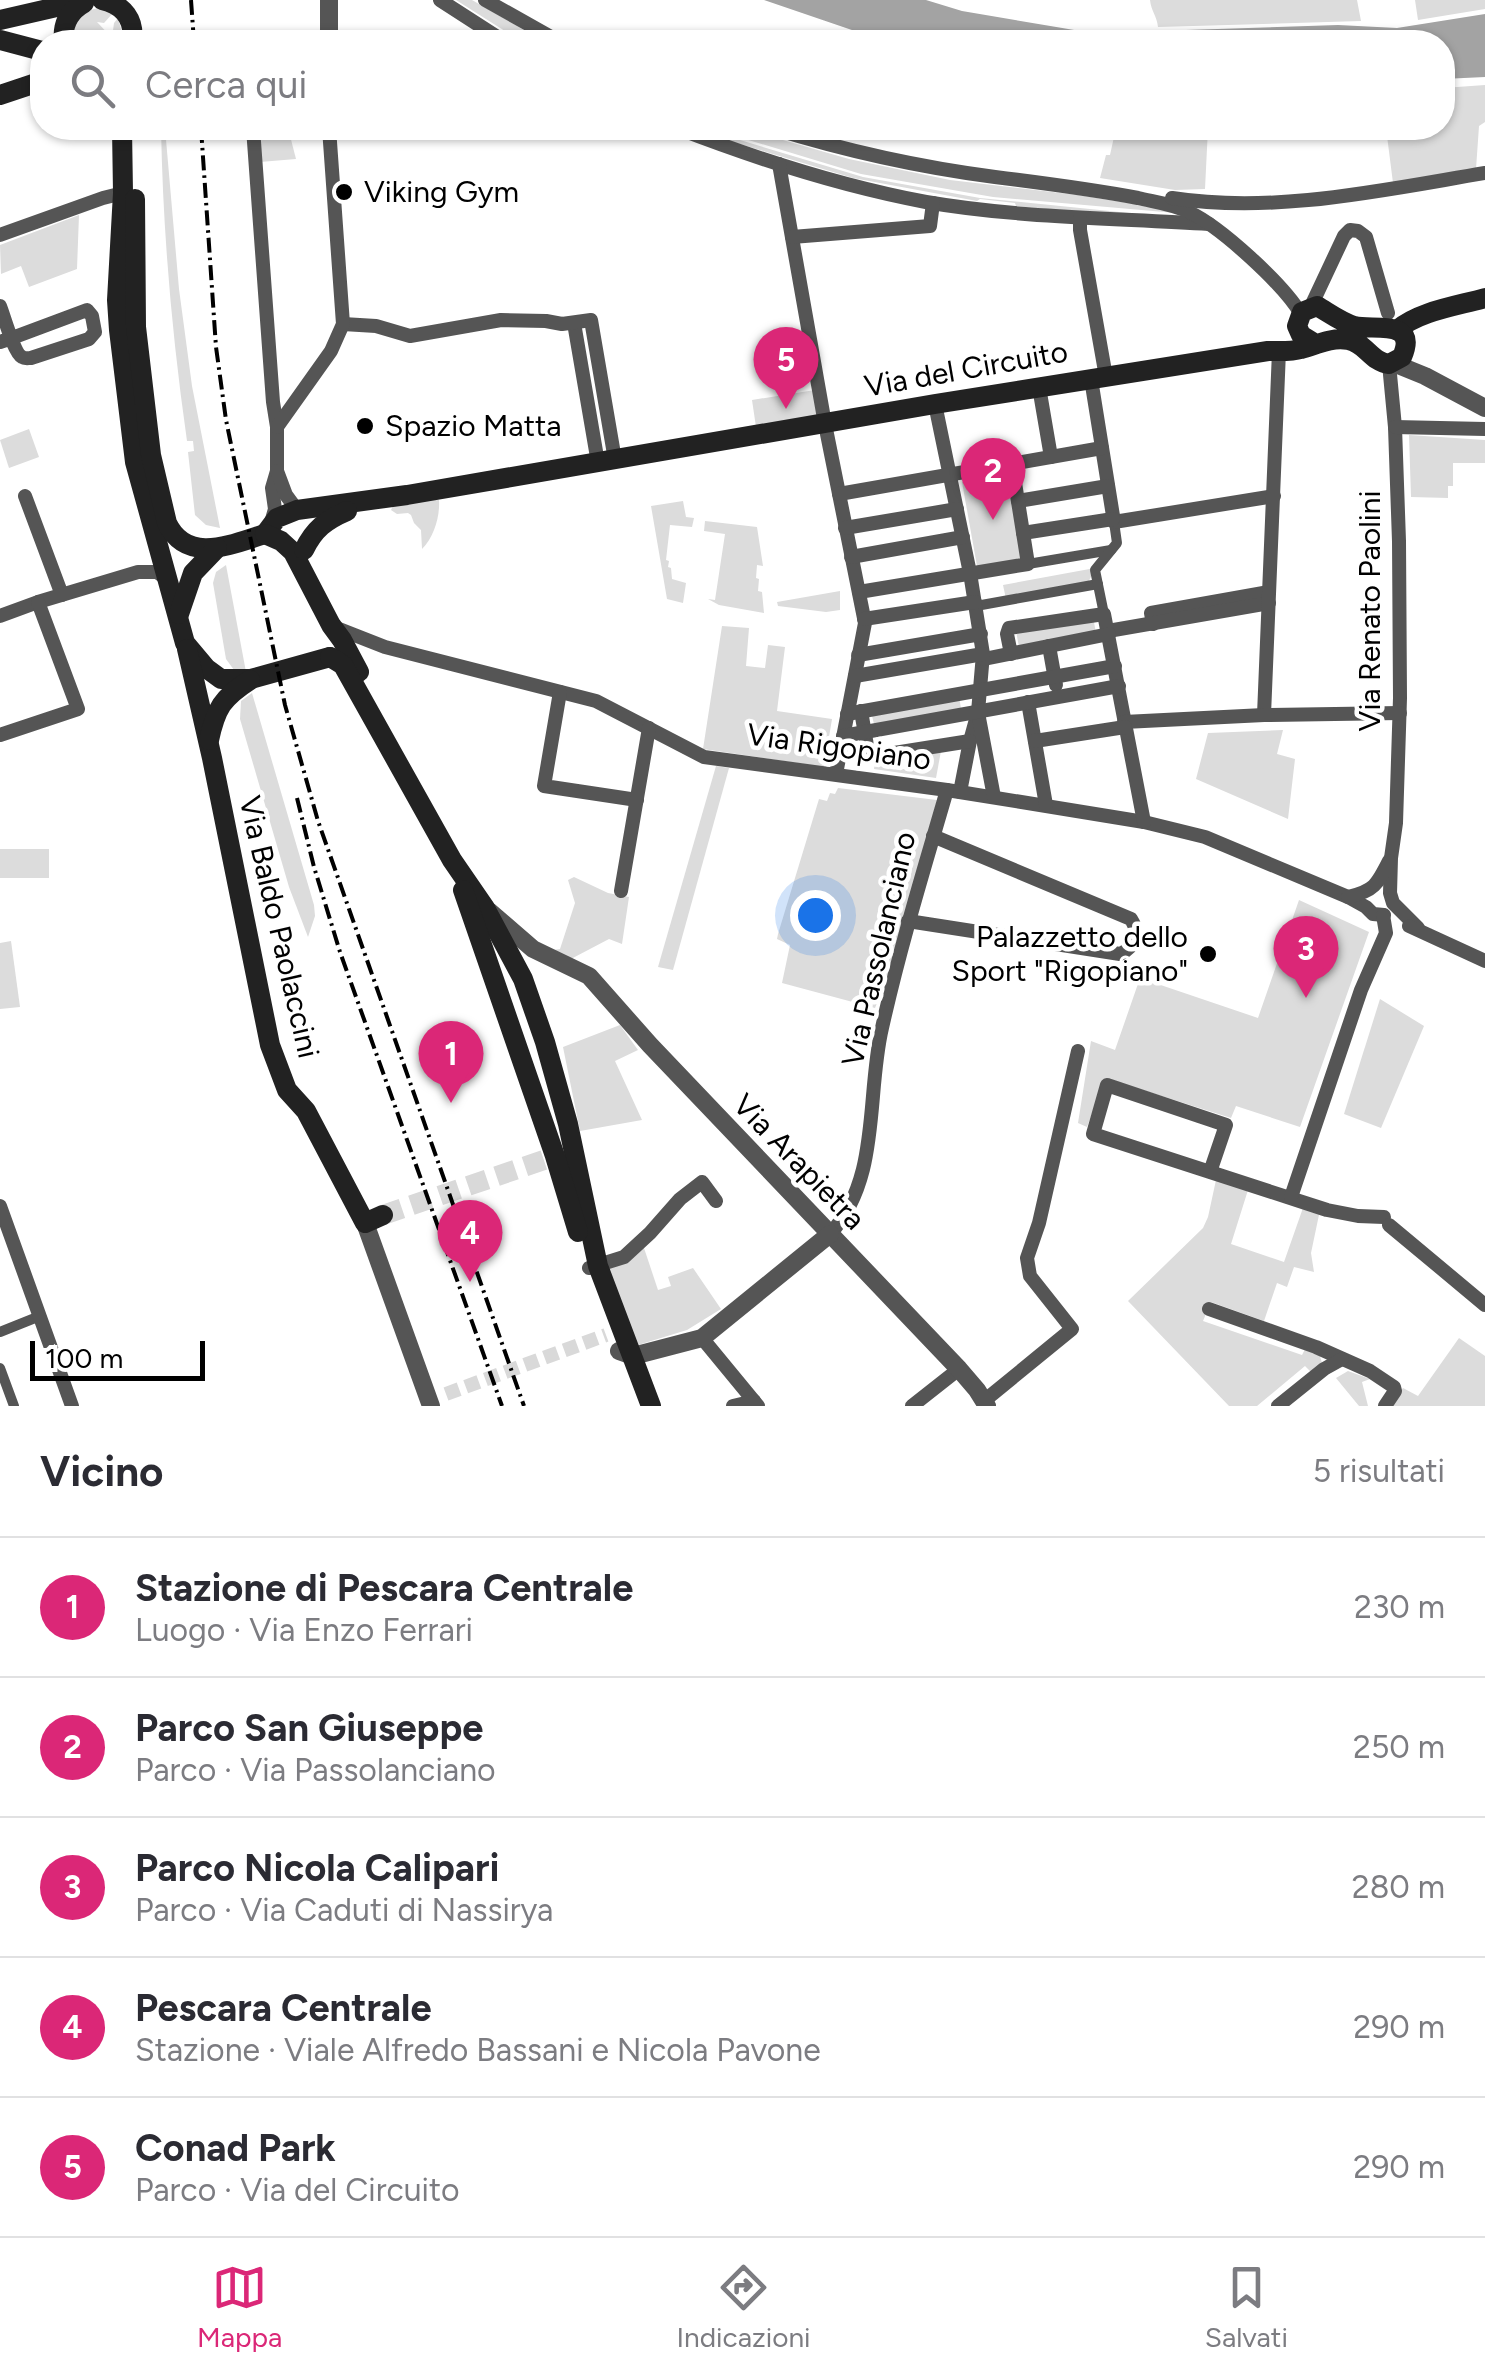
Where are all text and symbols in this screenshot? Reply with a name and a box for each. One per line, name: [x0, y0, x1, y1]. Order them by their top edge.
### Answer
search box: [30, 30, 1455, 140]
icon: search: [65, 58, 120, 113]
text: Cerca qui: [145, 62, 307, 108]
place label: Viking Gym: [364, 173, 519, 210]
marker: Viking Gym: [333, 181, 355, 203]
pin: 5: [754, 326, 818, 409]
street label: Via del Circuito: [861, 332, 1070, 405]
place label: Spazio Matta: [385, 407, 562, 444]
marker: Spazio Matta: [354, 415, 376, 437]
pin: 2: [960, 438, 1026, 520]
street label: Via Renato Paolini: [1351, 491, 1388, 731]
street label: Via Rigopiano: [745, 715, 933, 778]
street label: Via Baldo Paolaccini: [231, 792, 328, 1062]
street label: Via Passolanciano: [834, 828, 923, 1070]
your location: [790, 890, 841, 941]
pin: 3: [1274, 916, 1338, 998]
place label: Palazzetto dello Sport "Rigopiano": [951, 918, 1188, 989]
marker: Palazzetto dello Sport "Rigopiano": [1197, 943, 1219, 965]
pin: 1: [418, 1020, 484, 1103]
street label: Via Arapietra: [726, 1086, 873, 1237]
pin: 4: [438, 1200, 502, 1282]
scale bar: [30, 1336, 205, 1380]
text: 100 m: [45, 1341, 123, 1375]
text: Vicino: [40, 1446, 164, 1497]
text: 5 risultati: [1313, 1452, 1445, 1490]
text: Stazione di Pescara Centrale: [135, 1565, 633, 1611]
text: 1: [66, 1588, 79, 1626]
text: 230 m: [1354, 1588, 1445, 1626]
text: Luogo · Via Enzo Ferrari: [135, 1611, 473, 1649]
text: Parco San Giuseppe: [135, 1705, 483, 1751]
text: 2: [63, 1728, 82, 1766]
text: 250 m: [1353, 1728, 1445, 1766]
text: Parco · Via Passolanciano: [135, 1751, 496, 1789]
text: Parco Nicola Calipari: [135, 1845, 499, 1891]
text: 3: [64, 1868, 81, 1906]
text: 280 m: [1352, 1868, 1445, 1906]
text: Parco · Via Caduti di Nassirya: [135, 1891, 553, 1929]
text: Pescara Centrale: [135, 1985, 432, 2031]
text: 4: [62, 2008, 83, 2046]
text: 290 m: [1353, 2008, 1445, 2046]
text: Stazione · Viale Alfredo Bassani e Nicola Pavone: [135, 2031, 821, 2069]
text: Conad Park: [135, 2125, 336, 2171]
text: 5: [63, 2148, 82, 2186]
text: 290 m: [1353, 2148, 1445, 2186]
text: Parco · Via del Circuito: [135, 2171, 460, 2209]
tab: Mappa: [197, 2260, 282, 2354]
tab: Indicazioni: [676, 2260, 811, 2354]
tab: Salvati: [1205, 2260, 1288, 2354]

